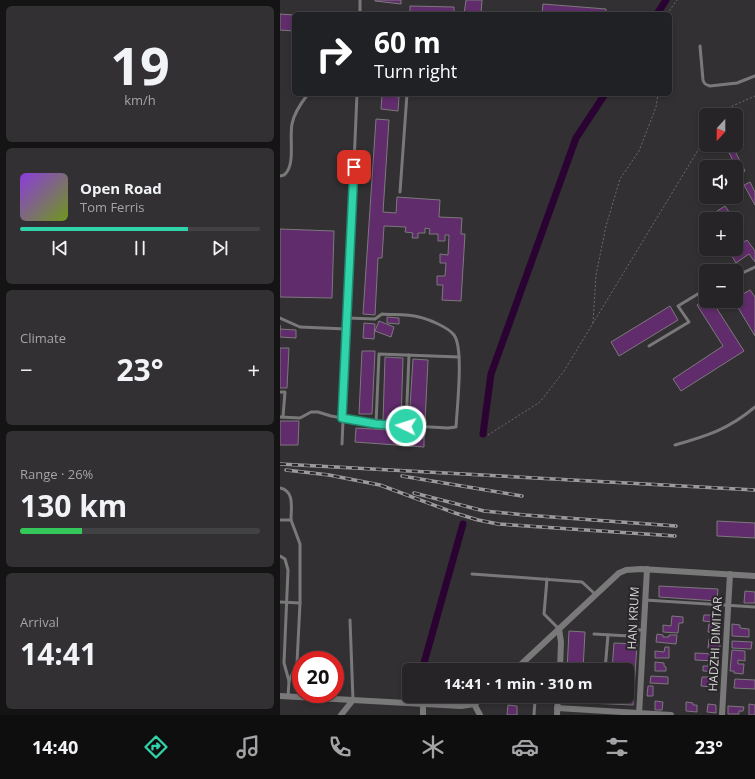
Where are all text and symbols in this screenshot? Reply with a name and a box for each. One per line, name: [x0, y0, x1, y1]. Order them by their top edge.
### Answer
text: 60 m: [374, 23, 441, 61]
icon: right: [308, 28, 360, 80]
text: 19: [110, 29, 170, 100]
text: Turn right: [374, 59, 457, 83]
text: km/h: [124, 91, 156, 109]
north arrow: [699, 108, 743, 152]
map controls: [699, 108, 743, 308]
pin: [337, 150, 371, 184]
icon: arrive: [343, 156, 365, 178]
button: sound: [699, 160, 743, 204]
text: Open Road: [80, 178, 162, 198]
text: Tom Ferris: [80, 198, 145, 216]
button: +: [699, 212, 743, 256]
icon: previous: [49, 237, 71, 259]
icon: pause: [129, 237, 151, 259]
icon: next: [209, 237, 231, 259]
button: −: [699, 264, 743, 308]
text: Climate: [20, 329, 66, 347]
text: 23°: [116, 349, 164, 390]
text: −: [20, 354, 33, 384]
text: +: [247, 354, 260, 384]
position arrow: [385, 405, 427, 447]
text: Range · 26%: [20, 465, 93, 483]
text: 130 km: [20, 485, 127, 526]
street label: HAN KRUM: [623, 586, 643, 650]
street label: HADZHI DIMITAR: [704, 595, 726, 692]
text: Arrival: [20, 613, 59, 631]
text: 14:41: [20, 633, 97, 674]
speed limit sign: 20: [292, 651, 344, 703]
text: 14:41 · 1 min · 310 m: [444, 673, 592, 693]
icon: directions: [142, 733, 170, 761]
icon: music: [234, 733, 262, 761]
icon: phone: [326, 733, 354, 761]
icon: climate: [419, 733, 447, 761]
icon: car: [511, 733, 539, 761]
icon: filters: [603, 733, 631, 761]
text: 14:40: [32, 735, 78, 759]
text: 23°: [695, 735, 723, 759]

